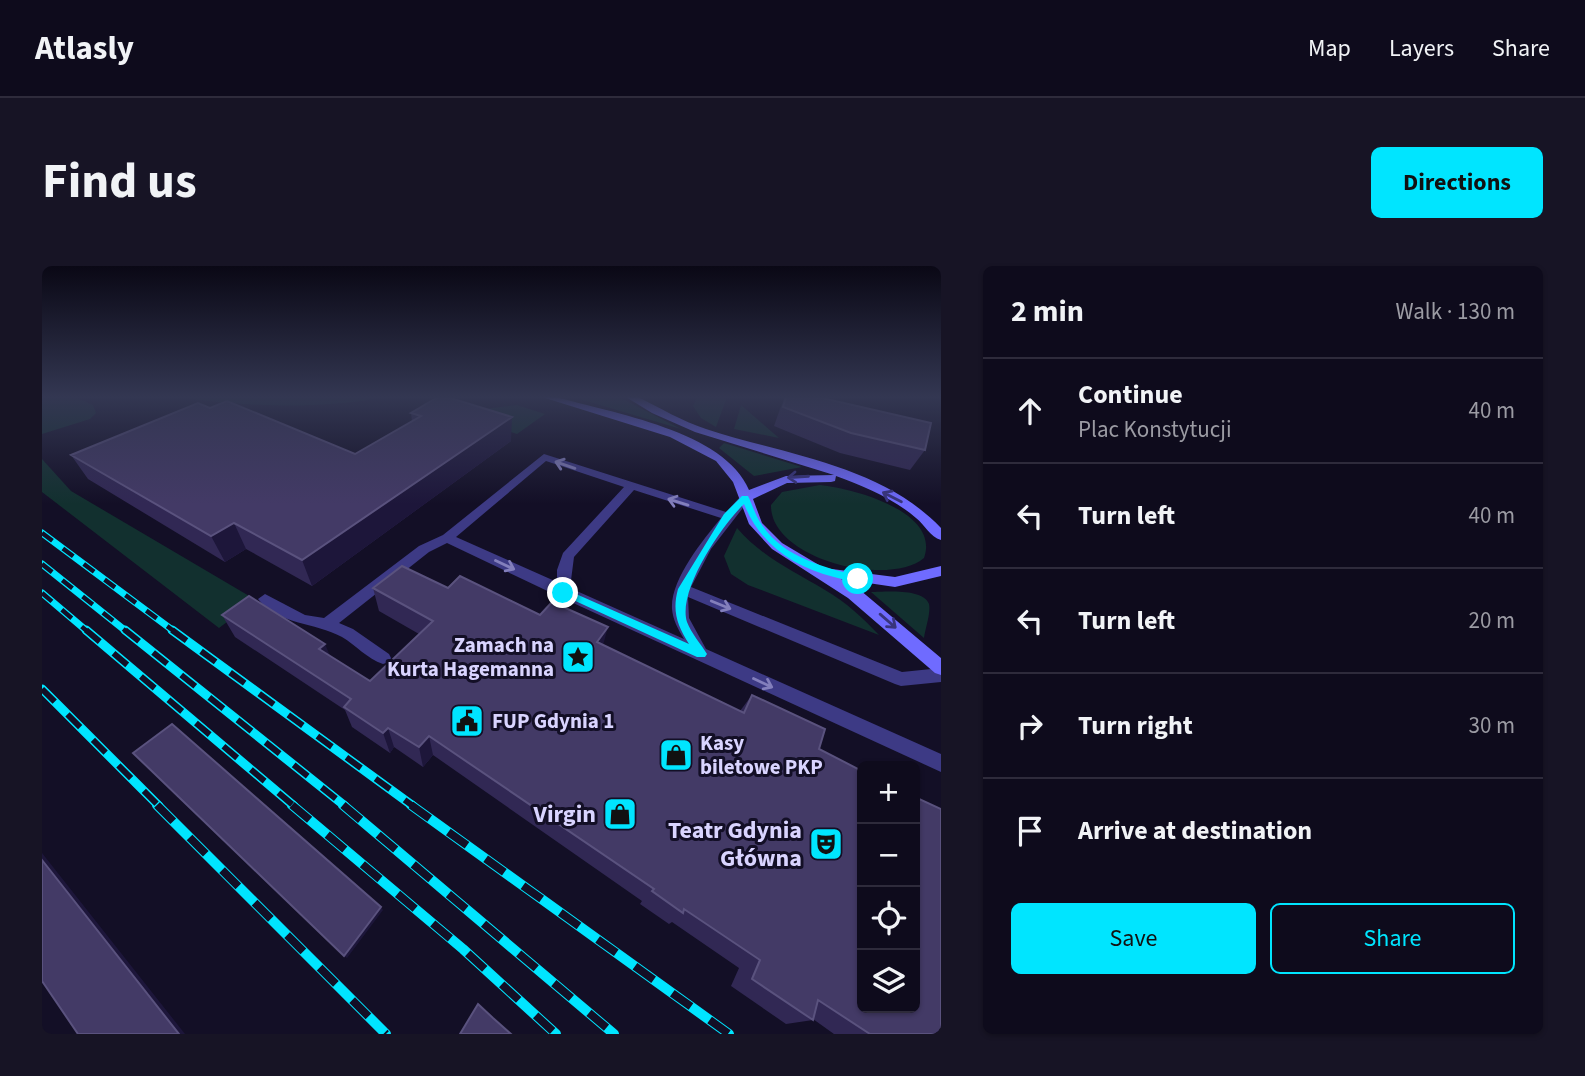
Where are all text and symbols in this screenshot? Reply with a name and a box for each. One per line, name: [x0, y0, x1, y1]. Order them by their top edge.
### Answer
text: Atlasly: [35, 25, 134, 72]
text: Map: [1308, 31, 1351, 66]
text: Layers: [1389, 31, 1454, 66]
text: Share: [1492, 31, 1550, 66]
text: Find us: [42, 147, 197, 217]
button: Directions: [1371, 147, 1543, 218]
text: 2 min: [1011, 290, 1084, 333]
text: Walk · 130 m: [1396, 295, 1515, 328]
text: Continue: [1078, 376, 1183, 413]
icon: ahead: [1011, 392, 1049, 430]
text: 40 m: [1468, 394, 1515, 427]
text: Plac Konstytucji: [1078, 413, 1232, 446]
one-way arrow: [555, 458, 577, 470]
one-way arrow: [787, 471, 809, 484]
one-way arrow: [882, 490, 903, 504]
one-way arrow: [667, 494, 689, 507]
icon: left: [1011, 497, 1049, 535]
text: Turn left: [1078, 497, 1175, 534]
text: 40 m: [1468, 499, 1515, 532]
one-way arrow: [494, 559, 515, 573]
route start: [842, 563, 873, 594]
route end: [547, 577, 578, 608]
one-way arrow: [709, 599, 731, 612]
icon: left: [1011, 602, 1049, 640]
text: Turn left: [1078, 602, 1175, 639]
text: 20 m: [1468, 604, 1515, 637]
one-way arrow: [879, 613, 897, 629]
place label: Zamach na Kurta Hagemanna: [387, 630, 554, 684]
place icon: Zamach na Kurta Hagemanna: [559, 638, 597, 676]
one-way arrow: [752, 676, 773, 690]
public building icon: FUP Gdynia 1: [448, 702, 486, 740]
place label: FUP Gdynia 1: [492, 706, 614, 736]
icon: right: [1011, 707, 1049, 745]
text: Turn right: [1078, 707, 1193, 744]
text: 30 m: [1468, 709, 1515, 742]
place label: Kasy biletowe PKP: [700, 728, 823, 782]
shop icon: Kasy biletowe PKP: [657, 736, 695, 774]
map controls: [857, 761, 920, 1013]
button: +: [857, 761, 920, 824]
shop icon: Virgin: [601, 795, 639, 833]
place label: Virgin: [533, 797, 596, 832]
icon: arrive: [1011, 812, 1049, 850]
text: Arrive at destination: [1078, 812, 1312, 849]
place label: Teatr Gdynia Główna: [668, 813, 802, 876]
button: −: [857, 824, 920, 887]
theatre icon: Teatr Gdynia Główna: [807, 825, 845, 863]
button: locate: [857, 887, 920, 950]
button: Save: [1011, 903, 1256, 974]
button: Share: [1270, 903, 1515, 974]
button: layers: [857, 950, 920, 1013]

